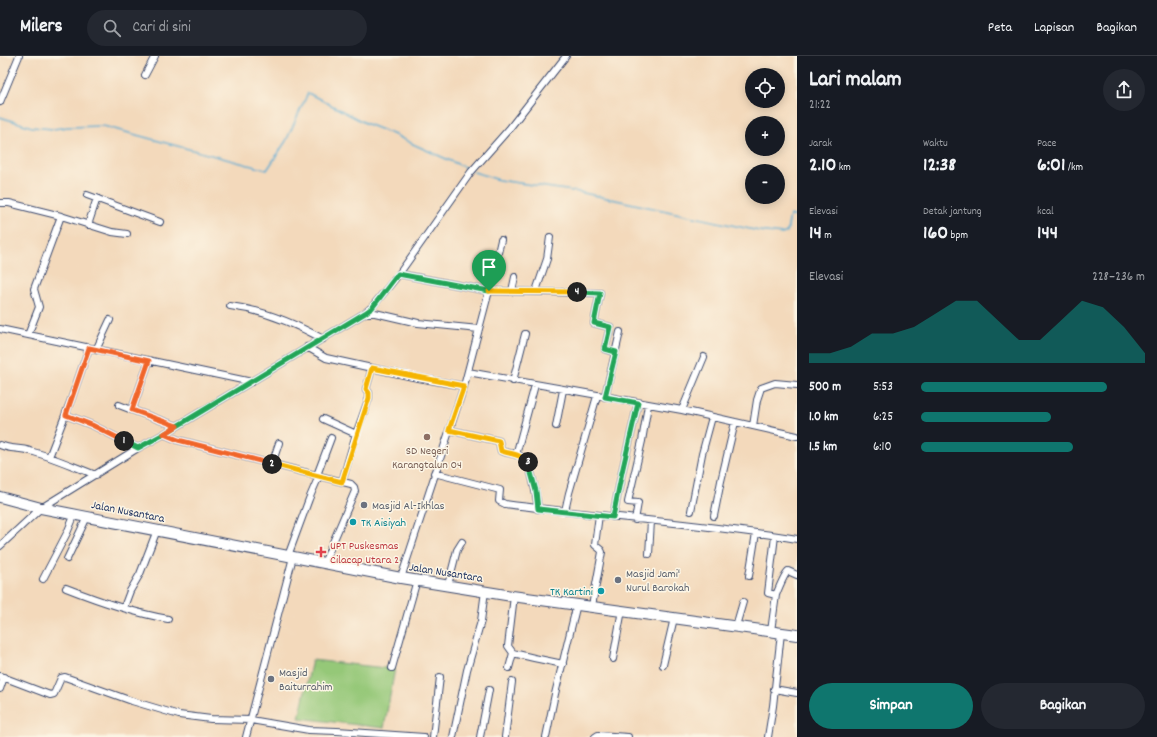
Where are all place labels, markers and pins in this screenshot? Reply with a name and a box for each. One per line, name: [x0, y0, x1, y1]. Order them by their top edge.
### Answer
pin: [472, 250, 506, 291]
pin: 4: [567, 282, 587, 302]
pin: 1: [114, 431, 134, 451]
marker: SD Negeri Karangtalun 04: [422, 432, 432, 442]
place label: SD Negeri Karangtalun 04: [392, 443, 462, 474]
pin: 3: [518, 452, 538, 472]
pin: 2: [262, 454, 282, 474]
place label: Masjid Al-Ikhlas: [372, 498, 445, 515]
marker: Masjid Al-Ikhlas: [359, 500, 369, 510]
place label: TK Aisiyah: [361, 515, 406, 532]
marker: TK Aisiyah: [348, 517, 358, 527]
place label: UPT Puskesmas Cilacap Utara 2: [330, 538, 399, 569]
marker: UPT Puskesmas Cilacap Utara 2: [315, 546, 327, 558]
place label: Masjid Jami' Nurul Barokah: [626, 566, 689, 597]
marker: Masjid Jami' Nurul Barokah: [613, 575, 623, 585]
place label: TK Kartini: [550, 584, 593, 601]
marker: TK Kartini: [596, 586, 606, 596]
place label: Masjid Baiturrahim: [279, 665, 333, 696]
marker: Masjid Baiturrahim: [266, 674, 276, 684]

